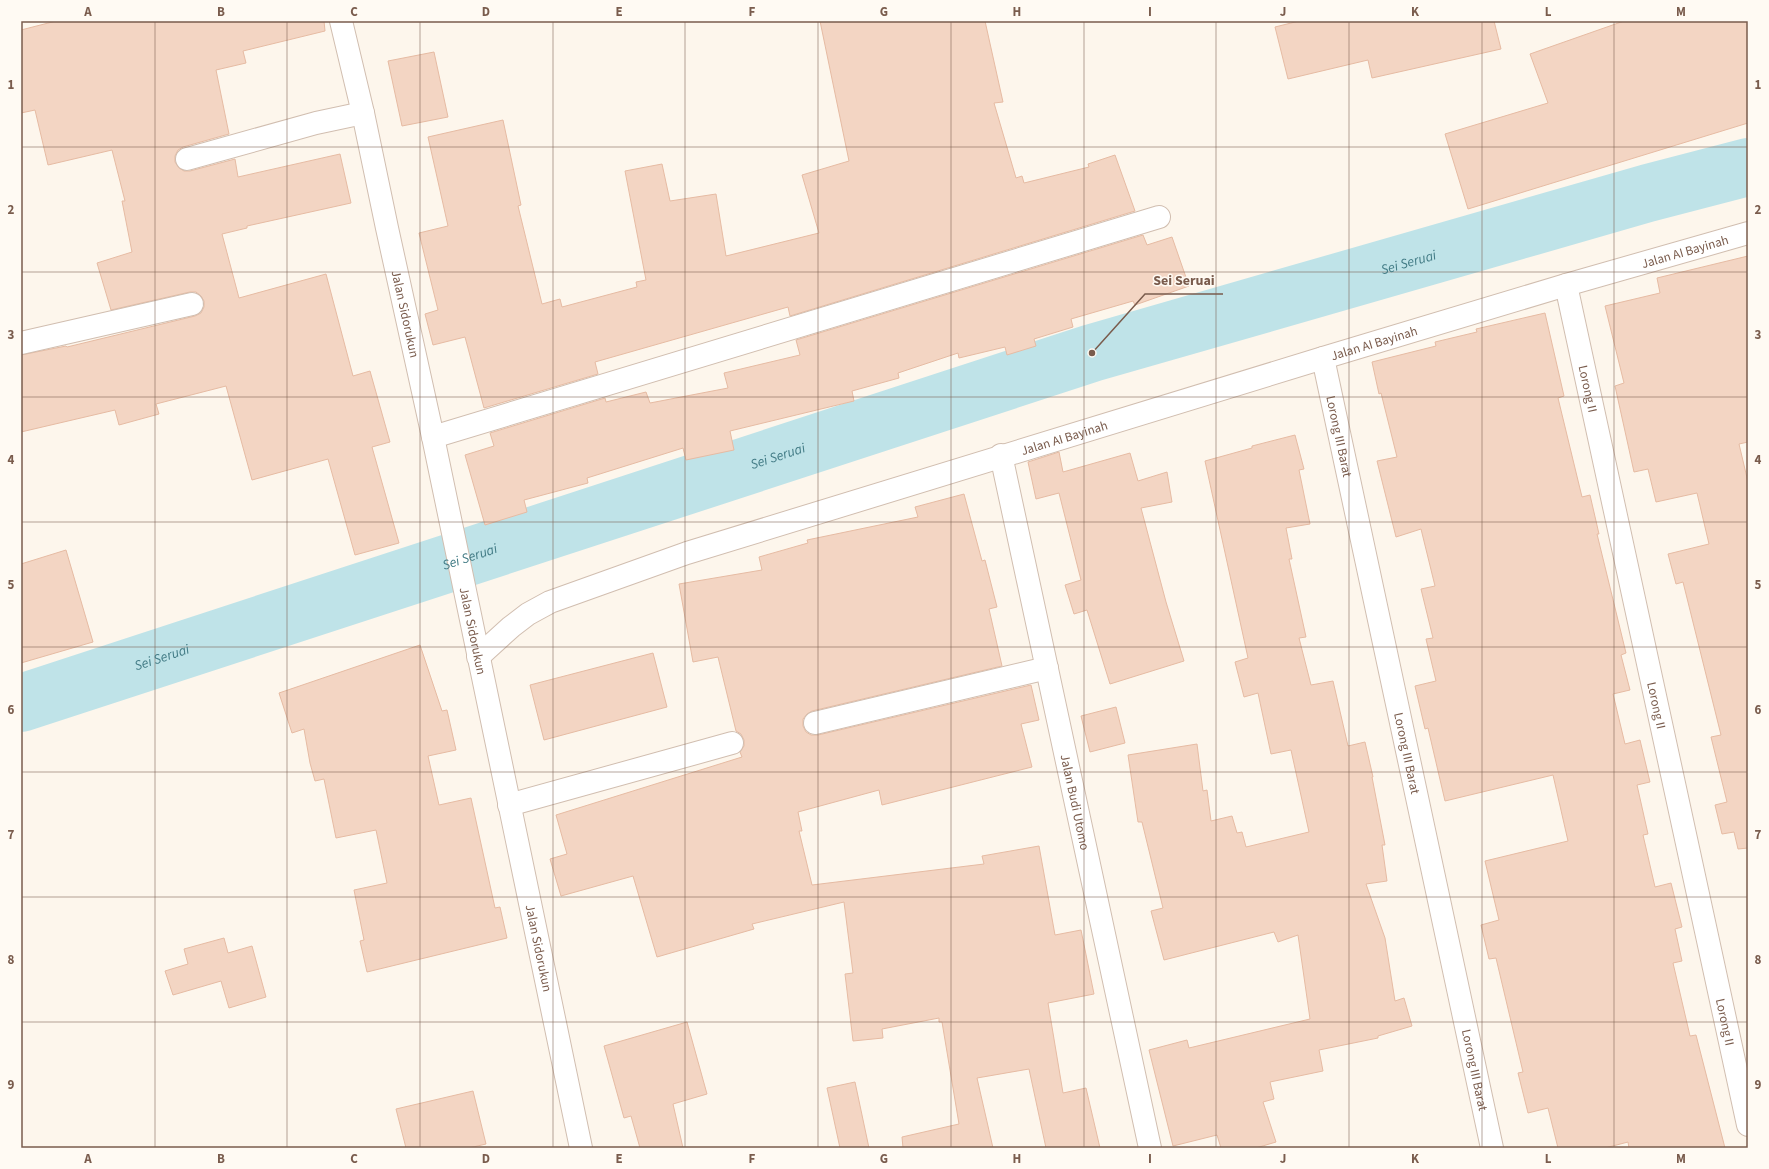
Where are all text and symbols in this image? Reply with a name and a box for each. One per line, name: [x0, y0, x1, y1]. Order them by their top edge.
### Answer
text: A: [83, 3, 92, 21]
text: B: [217, 3, 225, 21]
text: C: [350, 3, 358, 21]
text: D: [482, 3, 490, 21]
text: E: [615, 3, 623, 21]
text: F: [749, 3, 756, 21]
text: G: [880, 3, 888, 21]
text: H: [1013, 3, 1021, 21]
text: I: [1148, 3, 1152, 21]
text: J: [1280, 3, 1286, 21]
text: K: [1411, 3, 1420, 21]
text: L: [1545, 3, 1552, 21]
text: M: [1676, 3, 1686, 21]
text: 1: [8, 76, 15, 94]
text: 1: [1755, 76, 1762, 94]
text: 2: [8, 201, 15, 219]
text: 2: [1755, 201, 1762, 219]
street label: Jalan AI Bayinah: [1639, 231, 1731, 273]
water label: Sei Seruai: [1379, 245, 1439, 280]
callout: Sei Seruai: [1145, 268, 1223, 294]
street label: Jalan Sidorukun: [387, 269, 423, 359]
text: Sei Seruai: [1153, 271, 1215, 291]
street label: Jalan AI Bayinah: [1329, 322, 1420, 365]
text: 3: [8, 326, 15, 344]
text: 3: [1755, 326, 1762, 344]
street label: Lorong II: [1574, 364, 1601, 414]
street label: Lorong III Barat: [1321, 394, 1356, 480]
street label: Jalan AI Bayinah: [1019, 417, 1110, 460]
water label: Sei Seruai: [748, 438, 809, 475]
text: 4: [8, 451, 15, 469]
text: 4: [1755, 451, 1762, 469]
water label: Sei Seruai: [440, 539, 501, 576]
text: 5: [8, 576, 15, 594]
text: 5: [1755, 576, 1762, 594]
street label: Jalan Sidorukun: [454, 586, 490, 676]
water label: Sei Seruai: [132, 639, 193, 676]
street label: Lorong II: [1642, 680, 1670, 731]
text: 6: [8, 701, 15, 719]
text: 6: [1755, 701, 1762, 719]
street label: Lorong III Barat: [1389, 711, 1424, 796]
street label: Jalan Budi Utomo: [1056, 753, 1094, 852]
text: 7: [8, 826, 15, 844]
text: 7: [1755, 826, 1762, 844]
street label: Jalan Sidorukun: [521, 903, 556, 994]
text: 8: [8, 951, 15, 969]
text: 8: [1755, 951, 1762, 969]
street label: Lorong II: [1711, 997, 1739, 1047]
street label: Lorong III Barat: [1457, 1028, 1492, 1113]
text: 9: [8, 1076, 15, 1094]
text: 9: [1755, 1076, 1762, 1094]
text: A: [83, 1150, 92, 1168]
text: B: [217, 1150, 225, 1168]
text: C: [350, 1150, 358, 1168]
text: D: [482, 1150, 490, 1168]
text: E: [615, 1150, 623, 1168]
text: F: [749, 1150, 756, 1168]
text: G: [880, 1150, 888, 1168]
text: H: [1013, 1150, 1021, 1168]
text: I: [1148, 1150, 1152, 1168]
text: J: [1280, 1150, 1286, 1168]
text: K: [1411, 1150, 1420, 1168]
text: L: [1545, 1150, 1552, 1168]
text: M: [1676, 1150, 1686, 1168]

